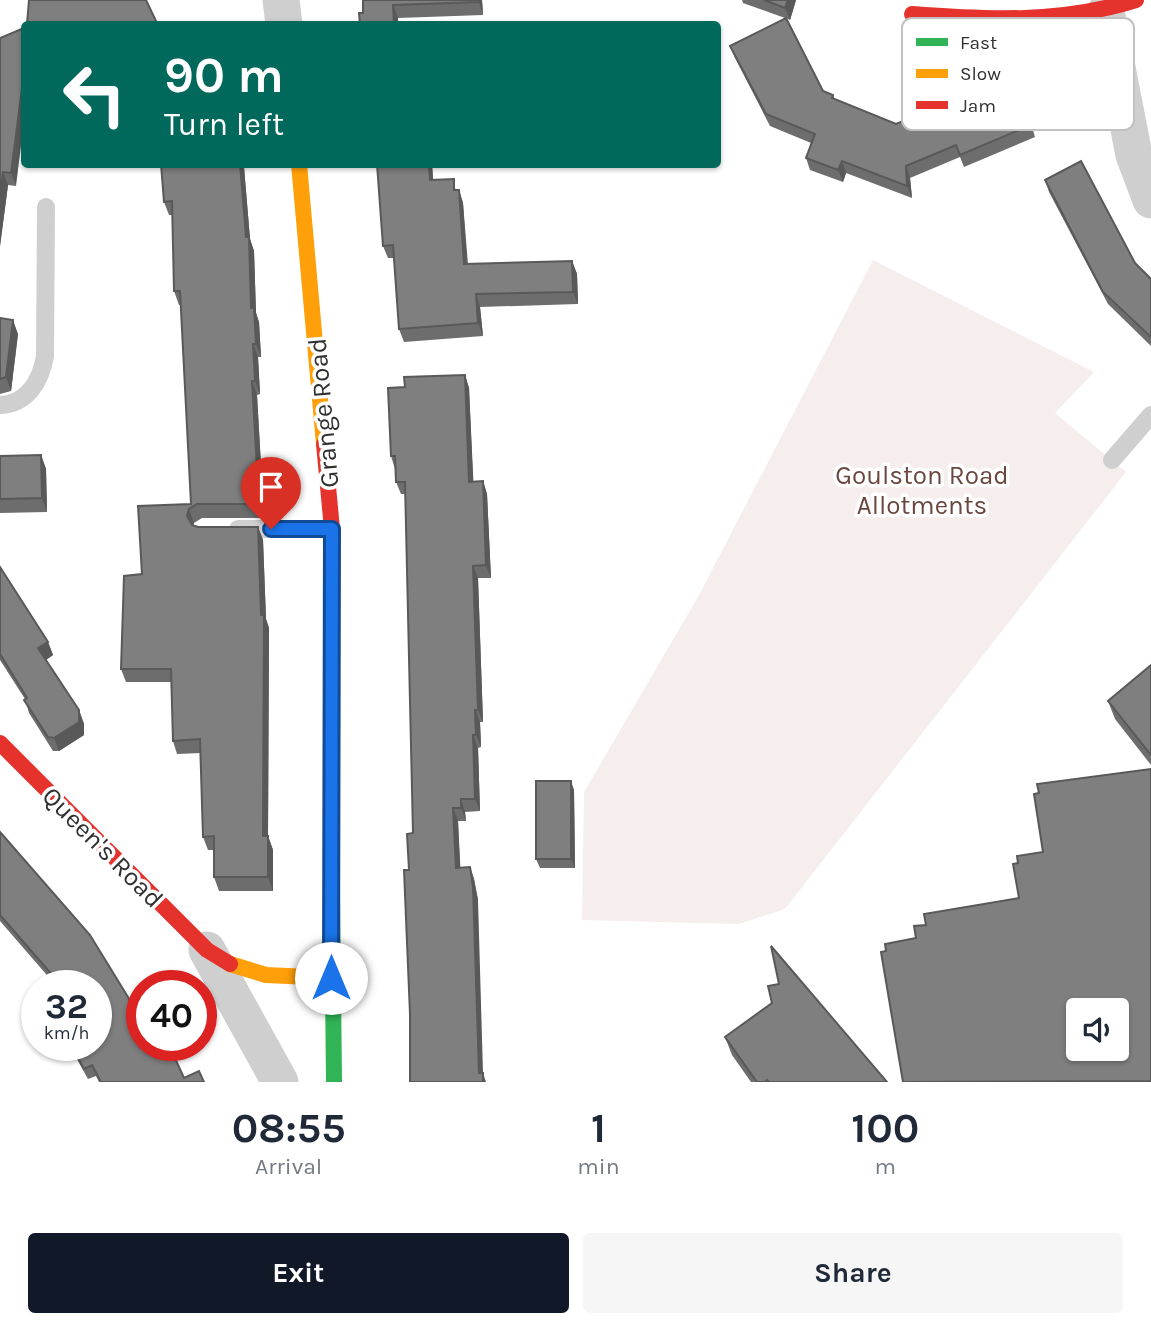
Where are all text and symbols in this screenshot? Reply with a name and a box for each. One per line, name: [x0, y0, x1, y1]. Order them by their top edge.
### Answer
legend: [902, 18, 1134, 130]
text: Fast: [960, 32, 997, 54]
text: 90 m: [164, 47, 284, 104]
icon: left: [49, 49, 140, 140]
text: Slow: [960, 63, 1001, 85]
text: Jam: [960, 95, 996, 117]
text: Turn left: [164, 106, 284, 143]
street label: Grange Road: [302, 337, 345, 489]
pin: [241, 457, 301, 529]
park label: Goulston Road Allotments: [835, 460, 1009, 521]
icon: arrive: [252, 468, 290, 506]
street label: Queen's Road: [36, 780, 170, 914]
position arrow: [294, 941, 368, 1015]
speed limit sign: 40: [126, 970, 217, 1061]
text: 32: [45, 986, 88, 1027]
map controls: [1066, 998, 1129, 1061]
button: sound: [1066, 998, 1129, 1061]
text: km/h: [44, 1022, 89, 1044]
text: 08:55: [232, 1103, 346, 1153]
text: 1: [591, 1103, 606, 1153]
text: 100: [851, 1103, 919, 1153]
text: Arrival: [255, 1153, 322, 1180]
text: min: [577, 1153, 620, 1180]
text: m: [875, 1153, 896, 1180]
button: Exit: [28, 1233, 569, 1313]
button: Share: [583, 1233, 1123, 1313]

